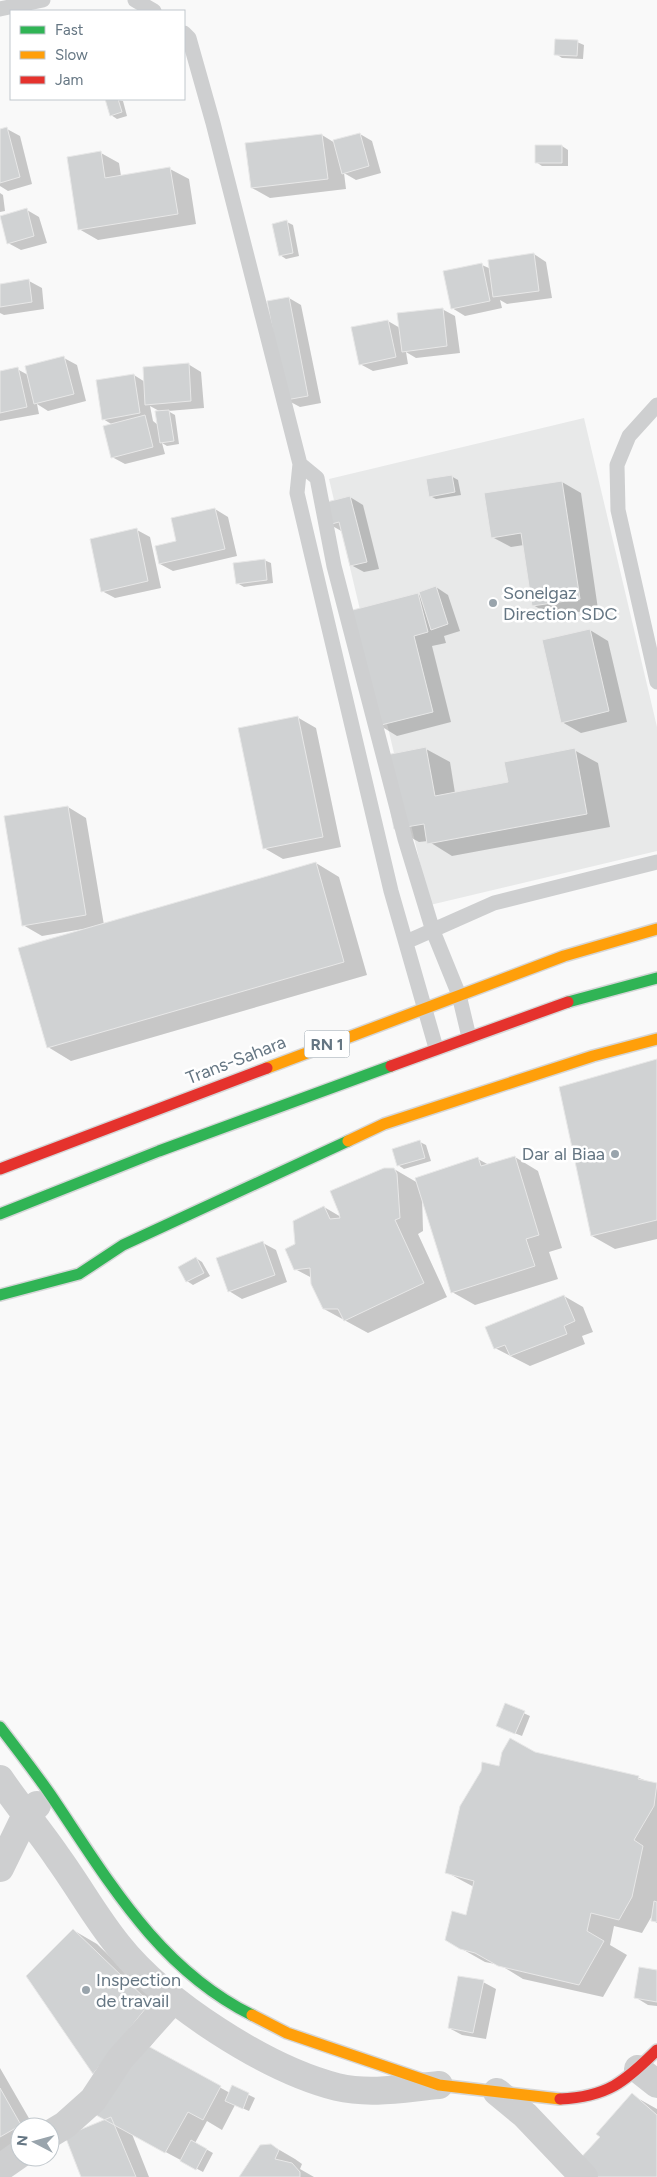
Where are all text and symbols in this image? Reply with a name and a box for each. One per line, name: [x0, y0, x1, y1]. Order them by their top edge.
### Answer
legend: [10, 10, 185, 100]
text: Fast: [55, 21, 84, 39]
text: Slow: [55, 46, 88, 64]
text: Jam: [55, 71, 83, 89]
place label: Sonelgaz Direction SDC: [503, 582, 618, 625]
marker: Sonelgaz Direction SDC: [487, 597, 499, 609]
road number: RN 1: [304, 1030, 350, 1058]
street label: Trans-Sahara: [183, 1031, 289, 1089]
place label: Dar al Biaa: [522, 1143, 605, 1165]
marker: Dar al Biaa: [609, 1148, 621, 1160]
place label: Inspection de travail: [96, 1969, 181, 2012]
marker: Inspection de travail: [80, 1984, 92, 1996]
north arrow: [10, 2117, 60, 2167]
text: N: [14, 2134, 32, 2147]

